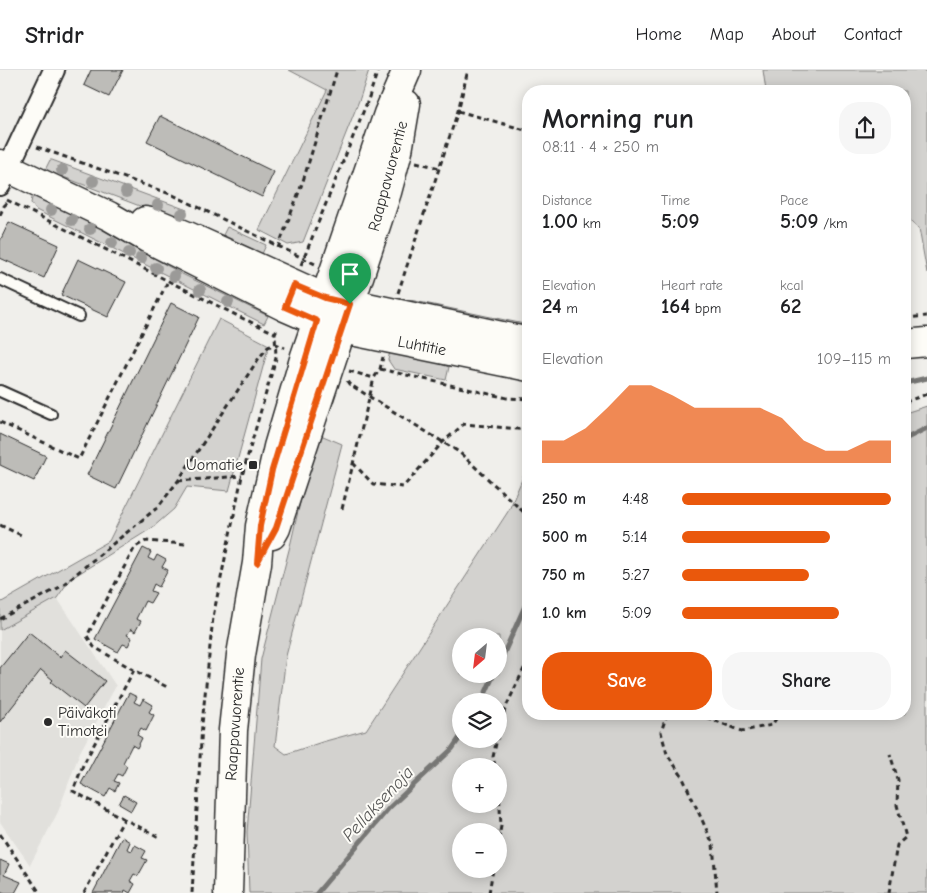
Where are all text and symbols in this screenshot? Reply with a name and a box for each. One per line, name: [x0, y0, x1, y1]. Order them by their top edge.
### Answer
text: Stridr: [25, 21, 84, 49]
text: Home: [635, 24, 682, 45]
text: Map: [710, 24, 744, 45]
text: About: [772, 24, 816, 45]
text: Contact: [844, 24, 902, 45]
button: share: [839, 102, 891, 154]
text: Morning run: [542, 103, 694, 135]
street label: Raappavuorentie: [365, 119, 411, 233]
text: 08:11 · 4 × 250 m: [542, 138, 659, 156]
text: Distance: [542, 192, 592, 209]
text: Time: [661, 192, 690, 209]
text: Pace: [780, 192, 808, 209]
text: 1.00: [542, 209, 578, 233]
text: 5:09: [661, 209, 700, 233]
text: 5:09: [780, 209, 819, 233]
text: km: [578, 215, 601, 232]
text: /km: [819, 215, 848, 232]
pin: [329, 253, 371, 304]
icon: arrive: [336, 260, 364, 288]
text: Elevation: [542, 277, 596, 294]
text: Heart rate: [661, 277, 723, 294]
text: kcal: [780, 277, 804, 294]
text: 24: [542, 294, 562, 318]
text: 164: [661, 294, 690, 318]
text: 62: [780, 294, 801, 318]
text: m: [562, 300, 578, 317]
text: bpm: [690, 300, 721, 317]
street label: Luhtitie: [396, 332, 448, 360]
text: Elevation: [542, 350, 603, 368]
text: 109–115 m: [817, 350, 891, 368]
place label: Uomatie: [186, 456, 243, 474]
marker: Uomatie: [247, 459, 259, 471]
text: 250 m: [542, 490, 586, 508]
text: 4:48: [622, 490, 649, 508]
text: 500 m: [542, 528, 587, 546]
text: 5:14: [622, 528, 648, 546]
text: 750 m: [542, 566, 585, 584]
text: 5:27: [622, 566, 649, 584]
text: 1.0 km: [542, 604, 587, 622]
text: 5:09: [622, 604, 652, 622]
north arrow: [452, 628, 508, 682]
map controls: [452, 628, 507, 878]
button: Save: [542, 652, 712, 710]
button: Share: [722, 652, 891, 710]
street label: Raappavuorentie: [222, 667, 248, 781]
button: layers: [452, 693, 507, 748]
place label: Päiväkoti Timotei: [58, 704, 117, 740]
marker: Päiväkoti Timotei: [42, 716, 54, 728]
button: +: [452, 758, 507, 813]
water label: Pellaksenoja: [338, 762, 418, 846]
button: −: [452, 823, 507, 878]

